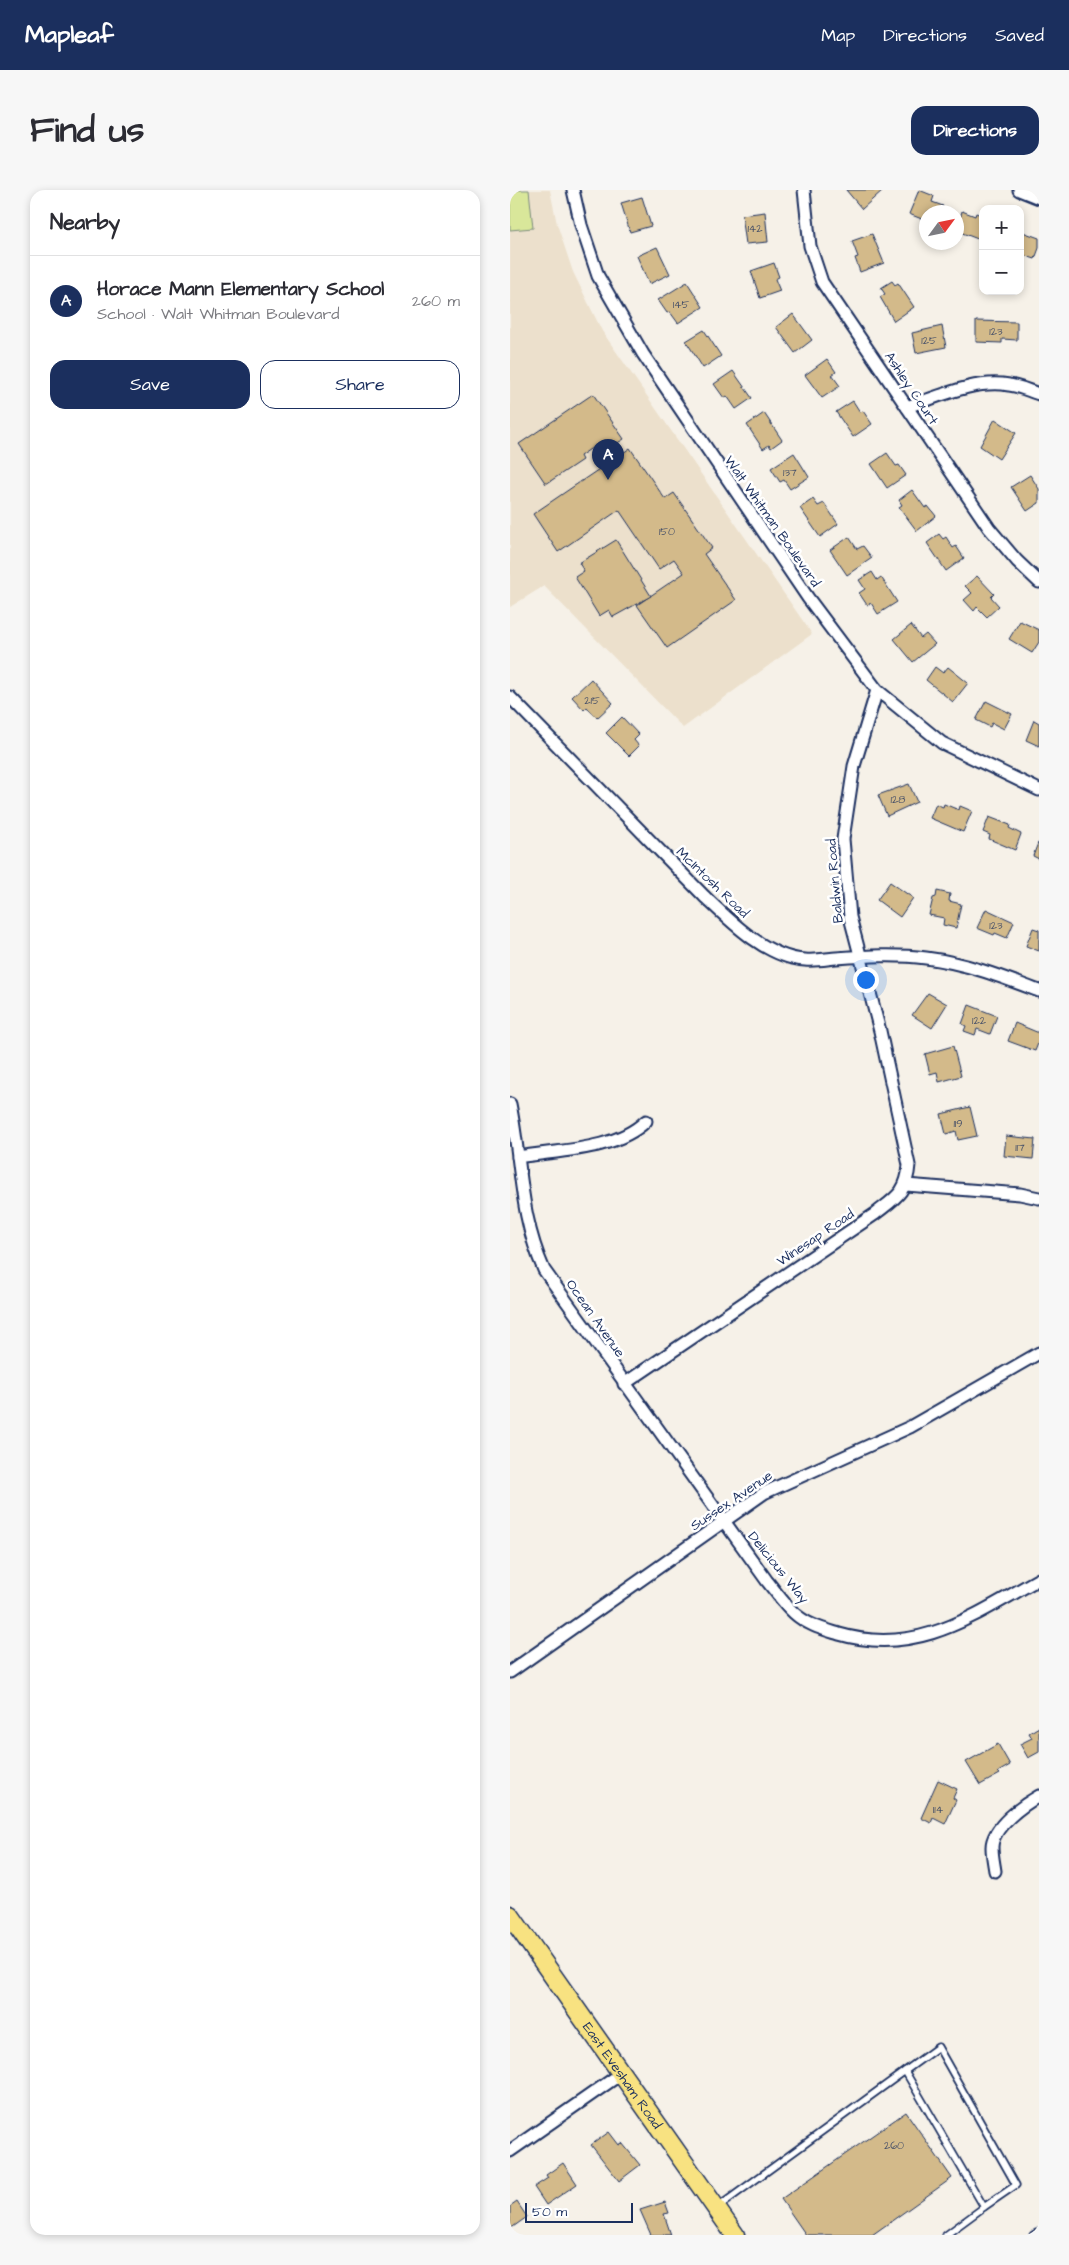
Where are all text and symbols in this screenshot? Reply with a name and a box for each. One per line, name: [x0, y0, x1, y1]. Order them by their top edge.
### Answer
text: Mapleaf: [25, 18, 114, 52]
text: Map: [821, 23, 855, 48]
text: Directions: [883, 23, 967, 48]
text: Saved: [995, 23, 1044, 48]
text: Find us: [30, 106, 144, 155]
button: Directions: [911, 106, 1039, 155]
north arrow: [919, 205, 964, 250]
map controls: [979, 205, 1024, 295]
button: +: [979, 205, 1024, 250]
text: Nearby: [50, 208, 120, 237]
house number: 142: [747, 221, 763, 236]
button: −: [979, 250, 1024, 295]
text: Horace Mann Elementary School: [97, 276, 384, 303]
text: A: [61, 290, 71, 312]
text: 260 m: [412, 290, 460, 312]
house number: 145: [673, 297, 690, 312]
text: School · Walt Whitman Boulevard: [97, 303, 339, 325]
house number: 123: [989, 324, 1003, 339]
house number: 125: [921, 333, 937, 348]
street label: Ashley Court: [879, 348, 943, 429]
button: Save: [50, 360, 250, 409]
button: Share: [260, 360, 460, 409]
pin: A: [592, 439, 624, 480]
street label: Walt Whitman Boulevard: [719, 452, 825, 591]
house number: 137: [783, 465, 797, 480]
house number: 150: [659, 524, 675, 539]
house number: 215: [584, 693, 600, 708]
house number: 128: [891, 792, 905, 807]
street label: Baldwin Road: [821, 838, 849, 924]
street label: McIntosh Road: [671, 843, 753, 923]
house number: 123: [989, 918, 1003, 933]
your location: [853, 967, 879, 993]
house number: 122: [972, 1013, 987, 1028]
house number: 119: [953, 1116, 963, 1131]
house number: 117: [1015, 1140, 1025, 1155]
street label: Winesap Road: [773, 1204, 858, 1271]
street label: Ocean Avenue: [561, 1276, 630, 1362]
street label: Sussex Avenue: [686, 1466, 777, 1536]
street label: Delicious Way: [743, 1527, 814, 1608]
house number: 114: [933, 1802, 944, 1817]
street label: East Evesham Road: [577, 2018, 667, 2133]
house number: 260: [884, 2138, 904, 2153]
scale bar: [525, 2200, 632, 2223]
text: 50 m: [532, 2202, 567, 2222]

